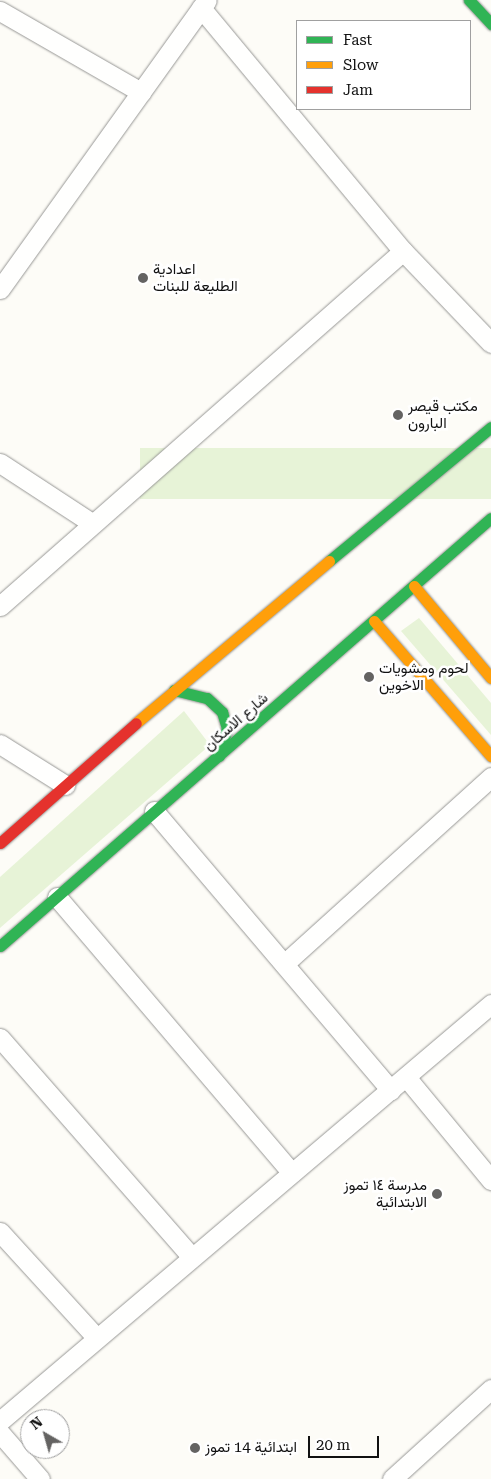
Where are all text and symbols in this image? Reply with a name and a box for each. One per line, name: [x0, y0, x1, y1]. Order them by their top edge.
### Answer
legend: [296, 20, 471, 110]
text: Fast: [343, 31, 372, 49]
text: Slow: [343, 56, 378, 74]
text: Jam: [343, 81, 373, 99]
place label: اعدادية الطليعة للبنات: [153, 260, 238, 295]
marker: اعدادية الطليعة للبنات: [137, 272, 149, 284]
place label: مكتب قيصر البارون: [408, 397, 478, 432]
marker: مكتب قيصر البارون: [392, 409, 404, 421]
place label: لحوم ومشويات الاخوين: [379, 659, 469, 694]
marker: لحوم ومشويات الاخوين: [363, 671, 375, 683]
street label: شارع الاسكان: [200, 689, 272, 755]
place label: مدرسة ١٤ تموز الابتدائية: [344, 1176, 427, 1211]
marker: مدرسة ١٤ تموز الابتدائية: [431, 1188, 443, 1200]
north arrow: [20, 1409, 70, 1459]
text: N: [27, 1413, 46, 1433]
scale bar: [311, 1426, 382, 1458]
text: 20 m: [316, 1436, 350, 1454]
place label: ابتدائية 14 تموز: [205, 1439, 297, 1457]
marker: ابتدائية 14 تموز: [189, 1442, 201, 1454]

